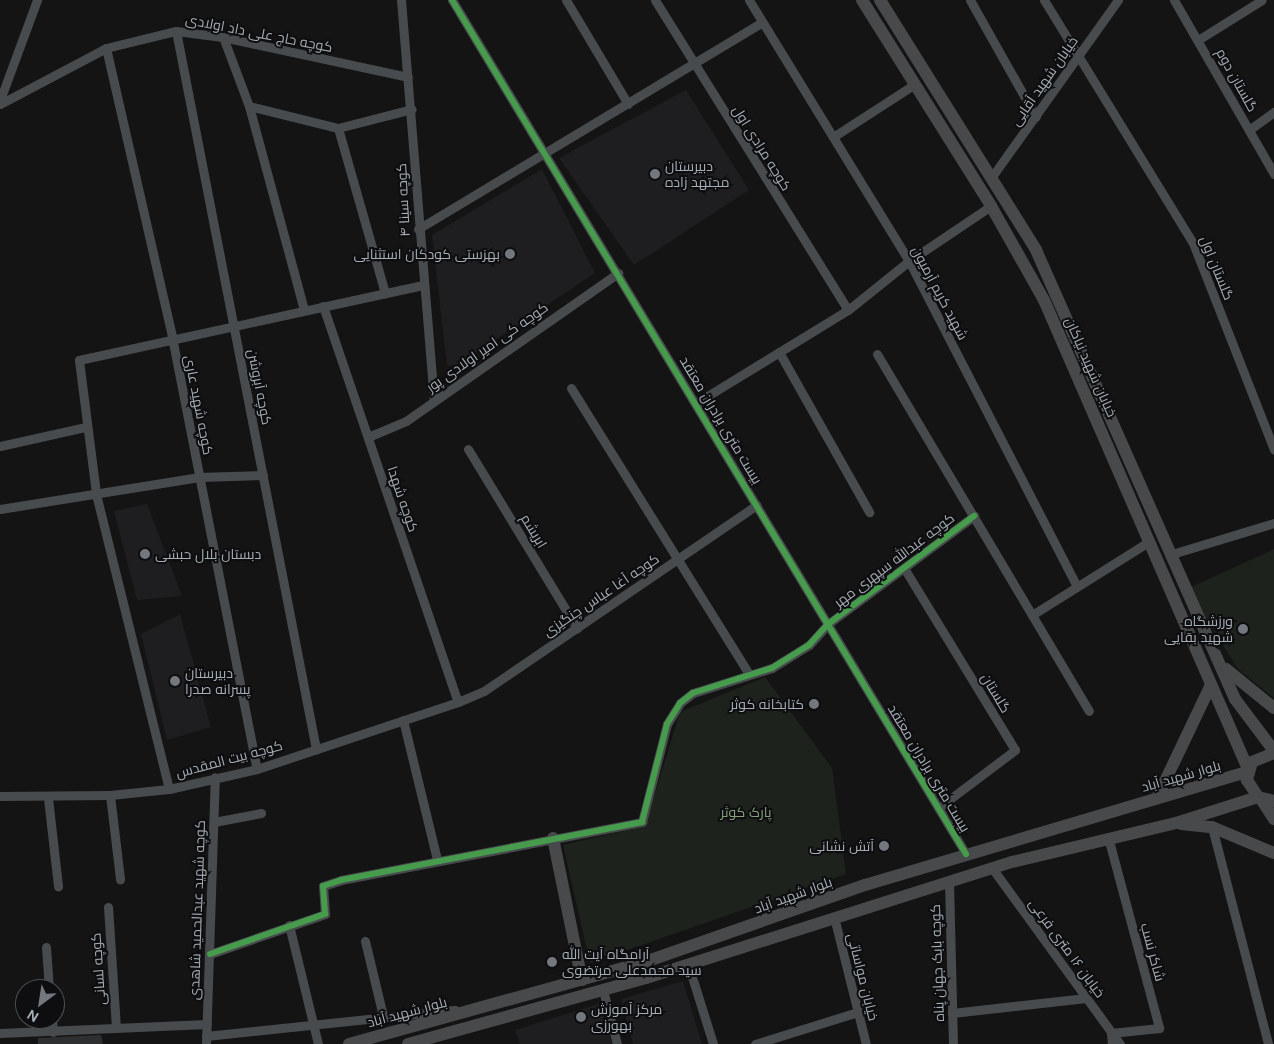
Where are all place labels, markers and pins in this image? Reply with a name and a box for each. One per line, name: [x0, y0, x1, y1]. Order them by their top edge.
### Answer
place label: دبیرستان مجتهد زاده: [665, 158, 729, 190]
marker: دبیرستان مجتهد زاده: [649, 168, 661, 180]
place label: بهزستی کودکان استثنایی: [354, 246, 500, 262]
marker: بهزستی کودکان استثنایی: [504, 248, 516, 260]
place label: دبستان بلال حبشی: [155, 546, 261, 562]
marker: دبستان بلال حبشی: [139, 548, 151, 560]
place label: ورزشگاه شهید بقایی: [1164, 613, 1233, 646]
marker: ورزشگاه شهید بقایی: [1237, 623, 1249, 635]
place label: دبیرستان پسرانه صدرا: [185, 665, 250, 698]
marker: دبیرستان پسرانه صدرا: [169, 675, 181, 687]
place label: کتابخانه کوثر: [730, 696, 804, 712]
marker: کتابخانه کوثر: [808, 698, 820, 710]
place label: آتش نشانی: [809, 838, 874, 854]
marker: آتش نشانی: [878, 840, 890, 852]
place label: آرامگاه آیت الله سید محمدعلی مرتضوی: [562, 946, 701, 979]
marker: آرامگاه آیت الله سید محمدعلی مرتضوی: [546, 956, 558, 968]
place label: مرکز آموزش بهورزی: [591, 1001, 662, 1034]
marker: مرکز آموزش بهورزی: [575, 1011, 587, 1023]

